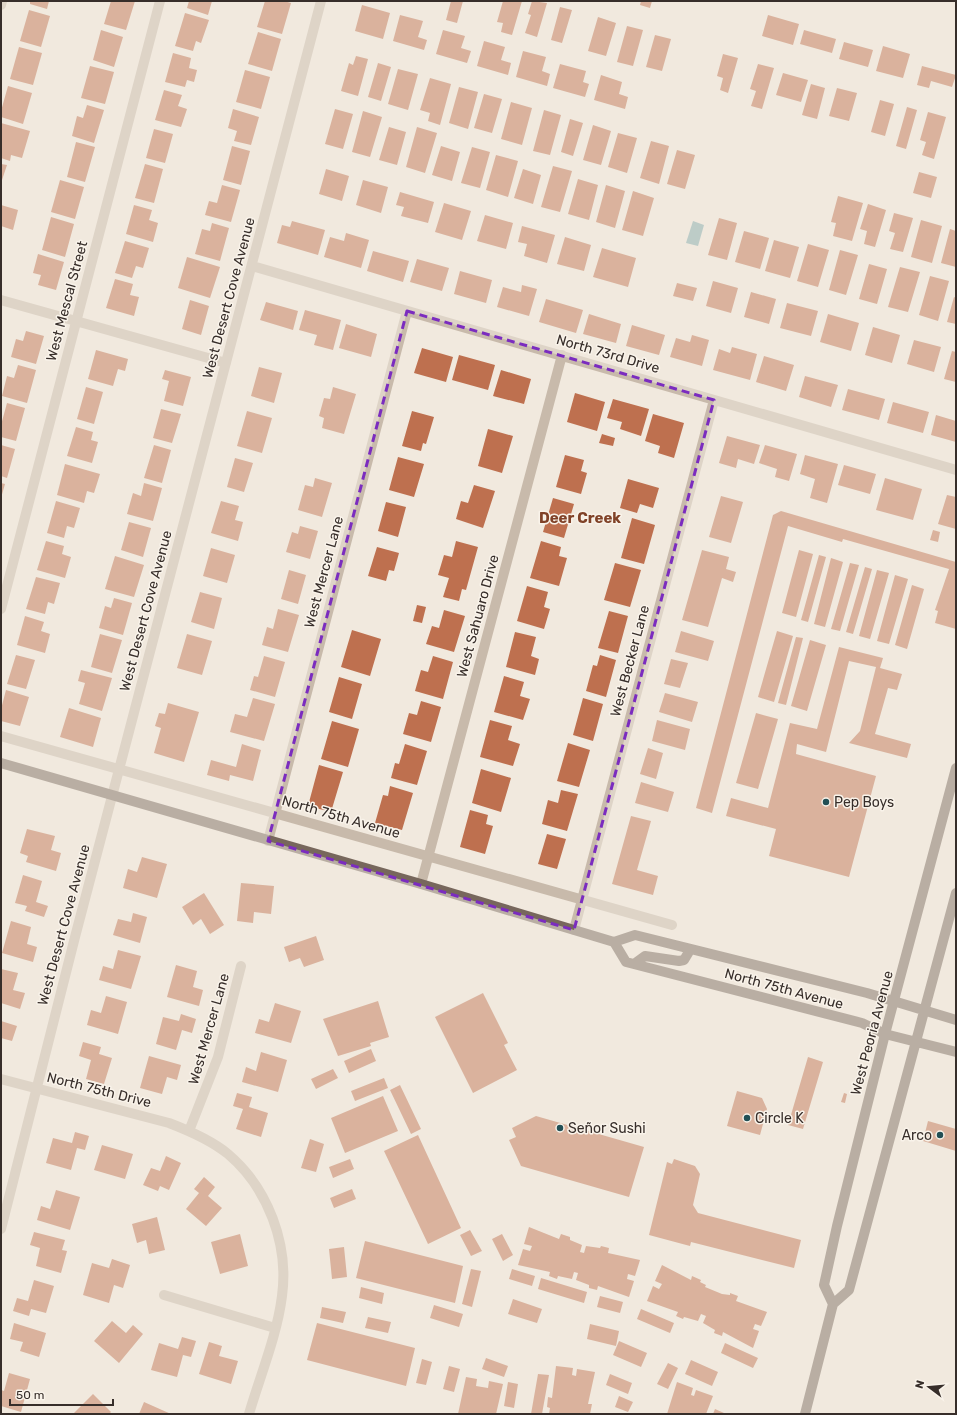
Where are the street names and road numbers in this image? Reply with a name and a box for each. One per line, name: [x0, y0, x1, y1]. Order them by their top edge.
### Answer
street label: West Desert Cove Avenue: [199, 215, 259, 380]
street label: West Mescal Street: [43, 239, 91, 363]
street label: North 73rd Drive: [554, 331, 662, 377]
street label: West Mercer Lane: [301, 514, 347, 630]
street label: West Desert Cove Avenue: [116, 528, 176, 693]
street label: West Sahuaro Drive: [453, 553, 503, 679]
street label: West Becker Lane: [607, 603, 653, 719]
street label: North 75th Avenue: [280, 792, 402, 842]
street label: West Desert Cove Avenue: [34, 842, 94, 1007]
street label: North 75th Avenue: [723, 965, 845, 1013]
street label: West Peoria Avenue: [847, 969, 897, 1097]
street label: West Mercer Lane: [185, 971, 233, 1087]
street label: North 75th Drive: [45, 1069, 153, 1111]

